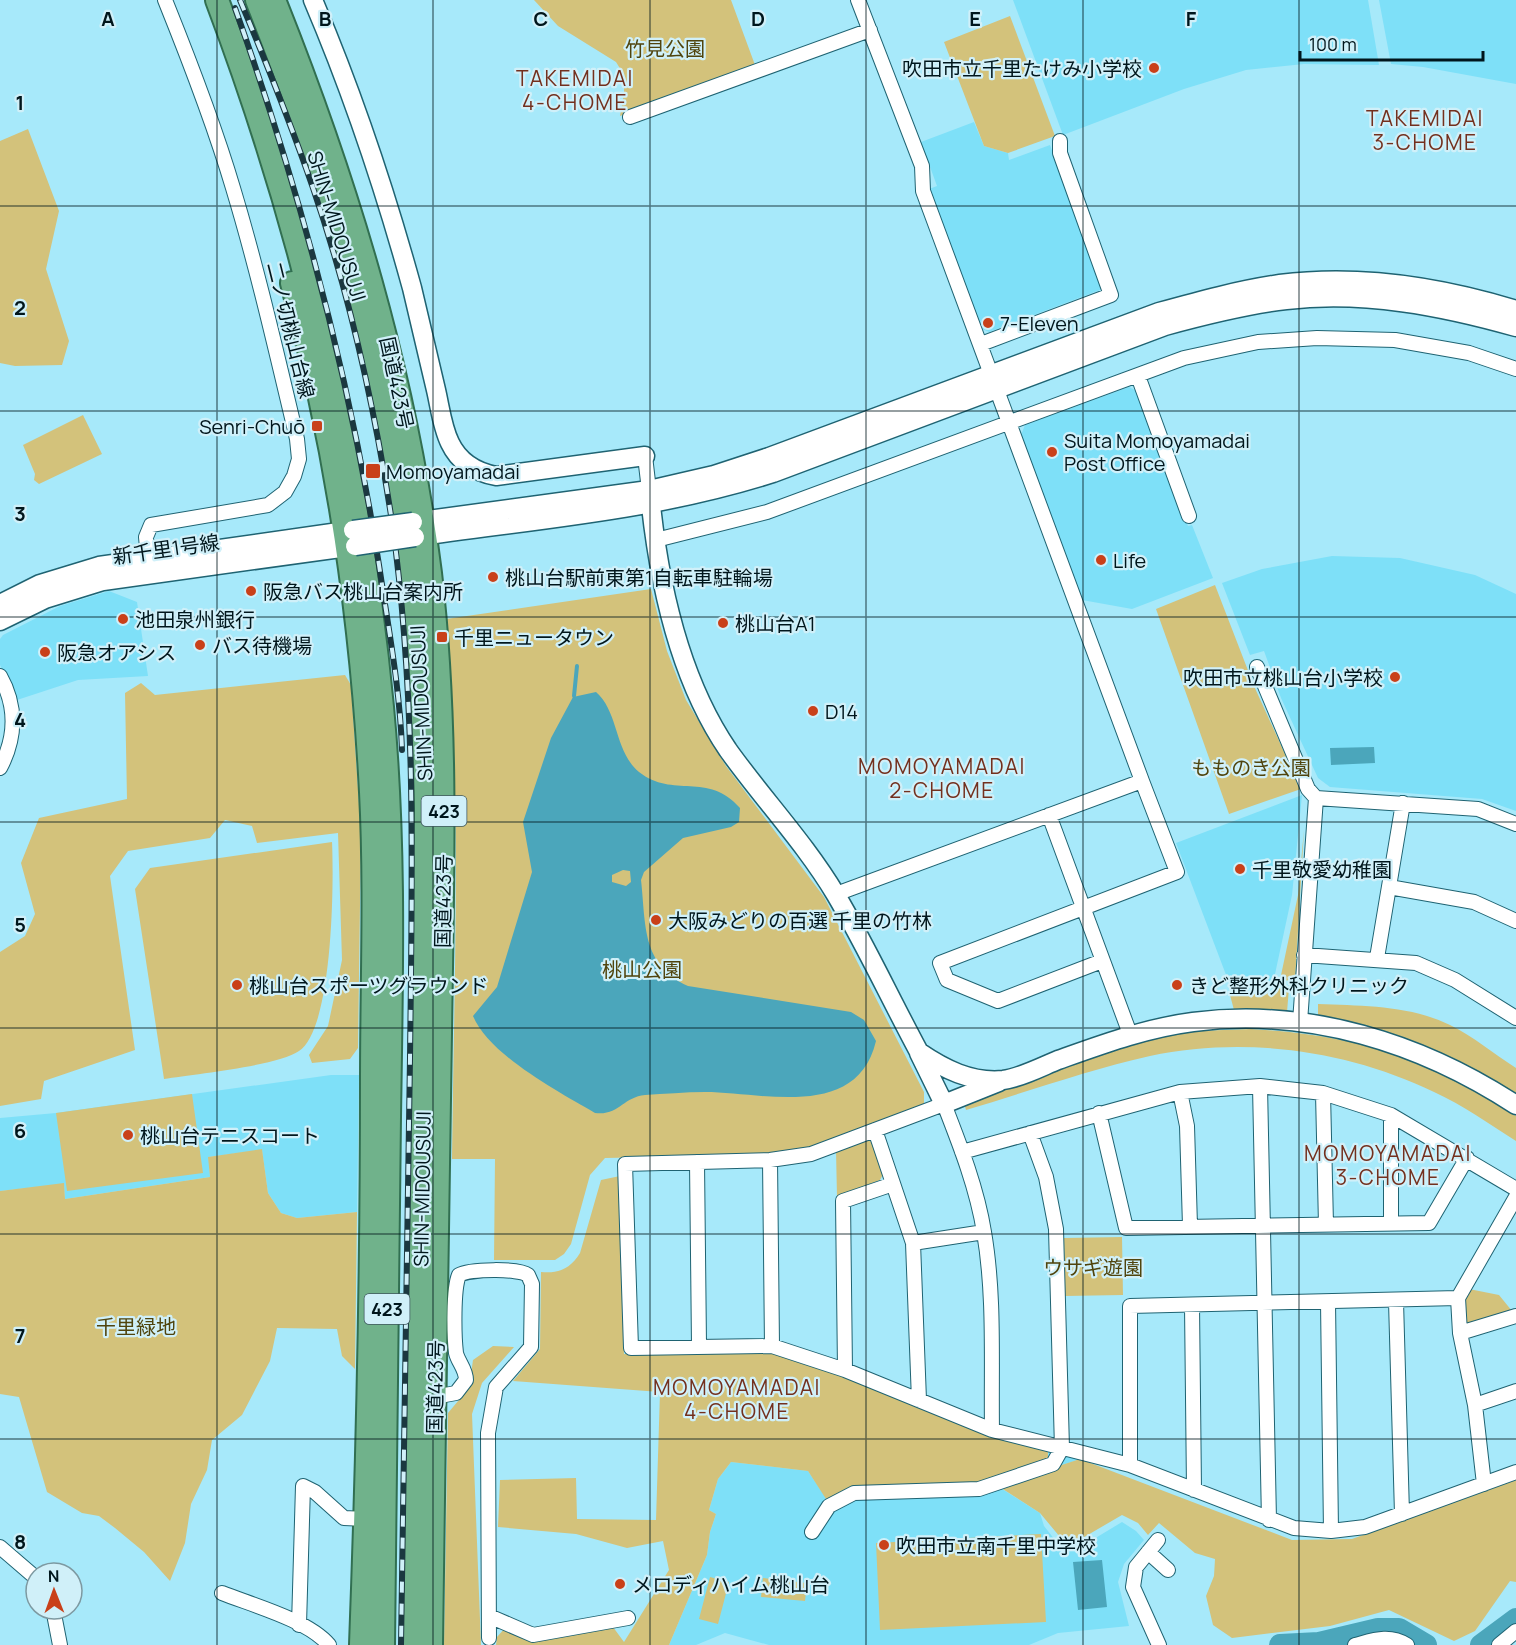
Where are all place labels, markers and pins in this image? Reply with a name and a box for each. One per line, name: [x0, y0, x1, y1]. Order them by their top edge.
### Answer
place label: 吹田市立千里たけみ小学校: [902, 55, 1142, 82]
marker: 吹田市立千里たけみ小学校: [1147, 61, 1161, 75]
place label: 7-Eleven: [1000, 310, 1079, 337]
marker: 7-Eleven: [981, 316, 995, 330]
place label: Senri-Chuō: [199, 413, 305, 440]
marker: Senri-Chuō: [310, 419, 324, 433]
place label: Suita Momoyamadai Post Office: [1064, 427, 1250, 477]
marker: Suita Momoyamadai Post Office: [1045, 445, 1059, 459]
place label: Momoyamadai: [386, 458, 520, 485]
marker: Momoyamadai: [364, 462, 382, 480]
place label: Life: [1113, 547, 1146, 574]
marker: Life: [1094, 553, 1108, 567]
place label: 桃山台駅前東第1自転車駐輪場: [505, 564, 773, 591]
marker: 桃山台駅前東第1自転車駐輪場: [486, 570, 500, 584]
place label: 阪急バス桃山台案内所: [263, 578, 463, 605]
marker: 阪急バス桃山台案内所: [244, 584, 258, 598]
place label: 池田泉州銀行: [135, 606, 255, 633]
place label: 桃山台A1: [735, 610, 815, 637]
marker: 池田泉州銀行: [116, 612, 130, 626]
marker: 桃山台A1: [716, 616, 730, 630]
place label: 千里ニュータウン: [454, 624, 614, 651]
marker: 千里ニュータウン: [435, 630, 449, 644]
place label: バス待機場: [212, 632, 312, 659]
marker: バス待機場: [193, 638, 207, 652]
place label: 阪急オアシス: [57, 639, 176, 666]
marker: 阪急オアシス: [38, 645, 52, 659]
place label: 吹田市立桃山台小学校: [1183, 664, 1383, 691]
marker: 吹田市立桃山台小学校: [1388, 670, 1402, 684]
place label: D14: [825, 698, 858, 725]
marker: D14: [806, 704, 820, 718]
place label: 千里敬愛幼稚園: [1252, 856, 1392, 883]
marker: 千里敬愛幼稚園: [1233, 862, 1247, 876]
place label: 大阪みどりの百選 千里の竹林: [668, 907, 932, 934]
marker: 大阪みどりの百選 千里の竹林: [649, 913, 663, 927]
place label: 桃山台スポーツグラウンド: [249, 972, 489, 999]
place label: きど整形外科クリニック: [1189, 972, 1409, 999]
marker: 桃山台スポーツグラウンド: [230, 978, 244, 992]
marker: きど整形外科クリニック: [1170, 978, 1184, 992]
place label: 桃山台テニスコート: [140, 1122, 320, 1149]
marker: 桃山台テニスコート: [121, 1128, 135, 1142]
place label: 吹田市立南千里中学校: [896, 1532, 1096, 1559]
marker: 吹田市立南千里中学校: [877, 1538, 891, 1552]
place label: メロディハイム桃山台: [632, 1571, 830, 1598]
marker: メロディハイム桃山台: [613, 1577, 627, 1591]

